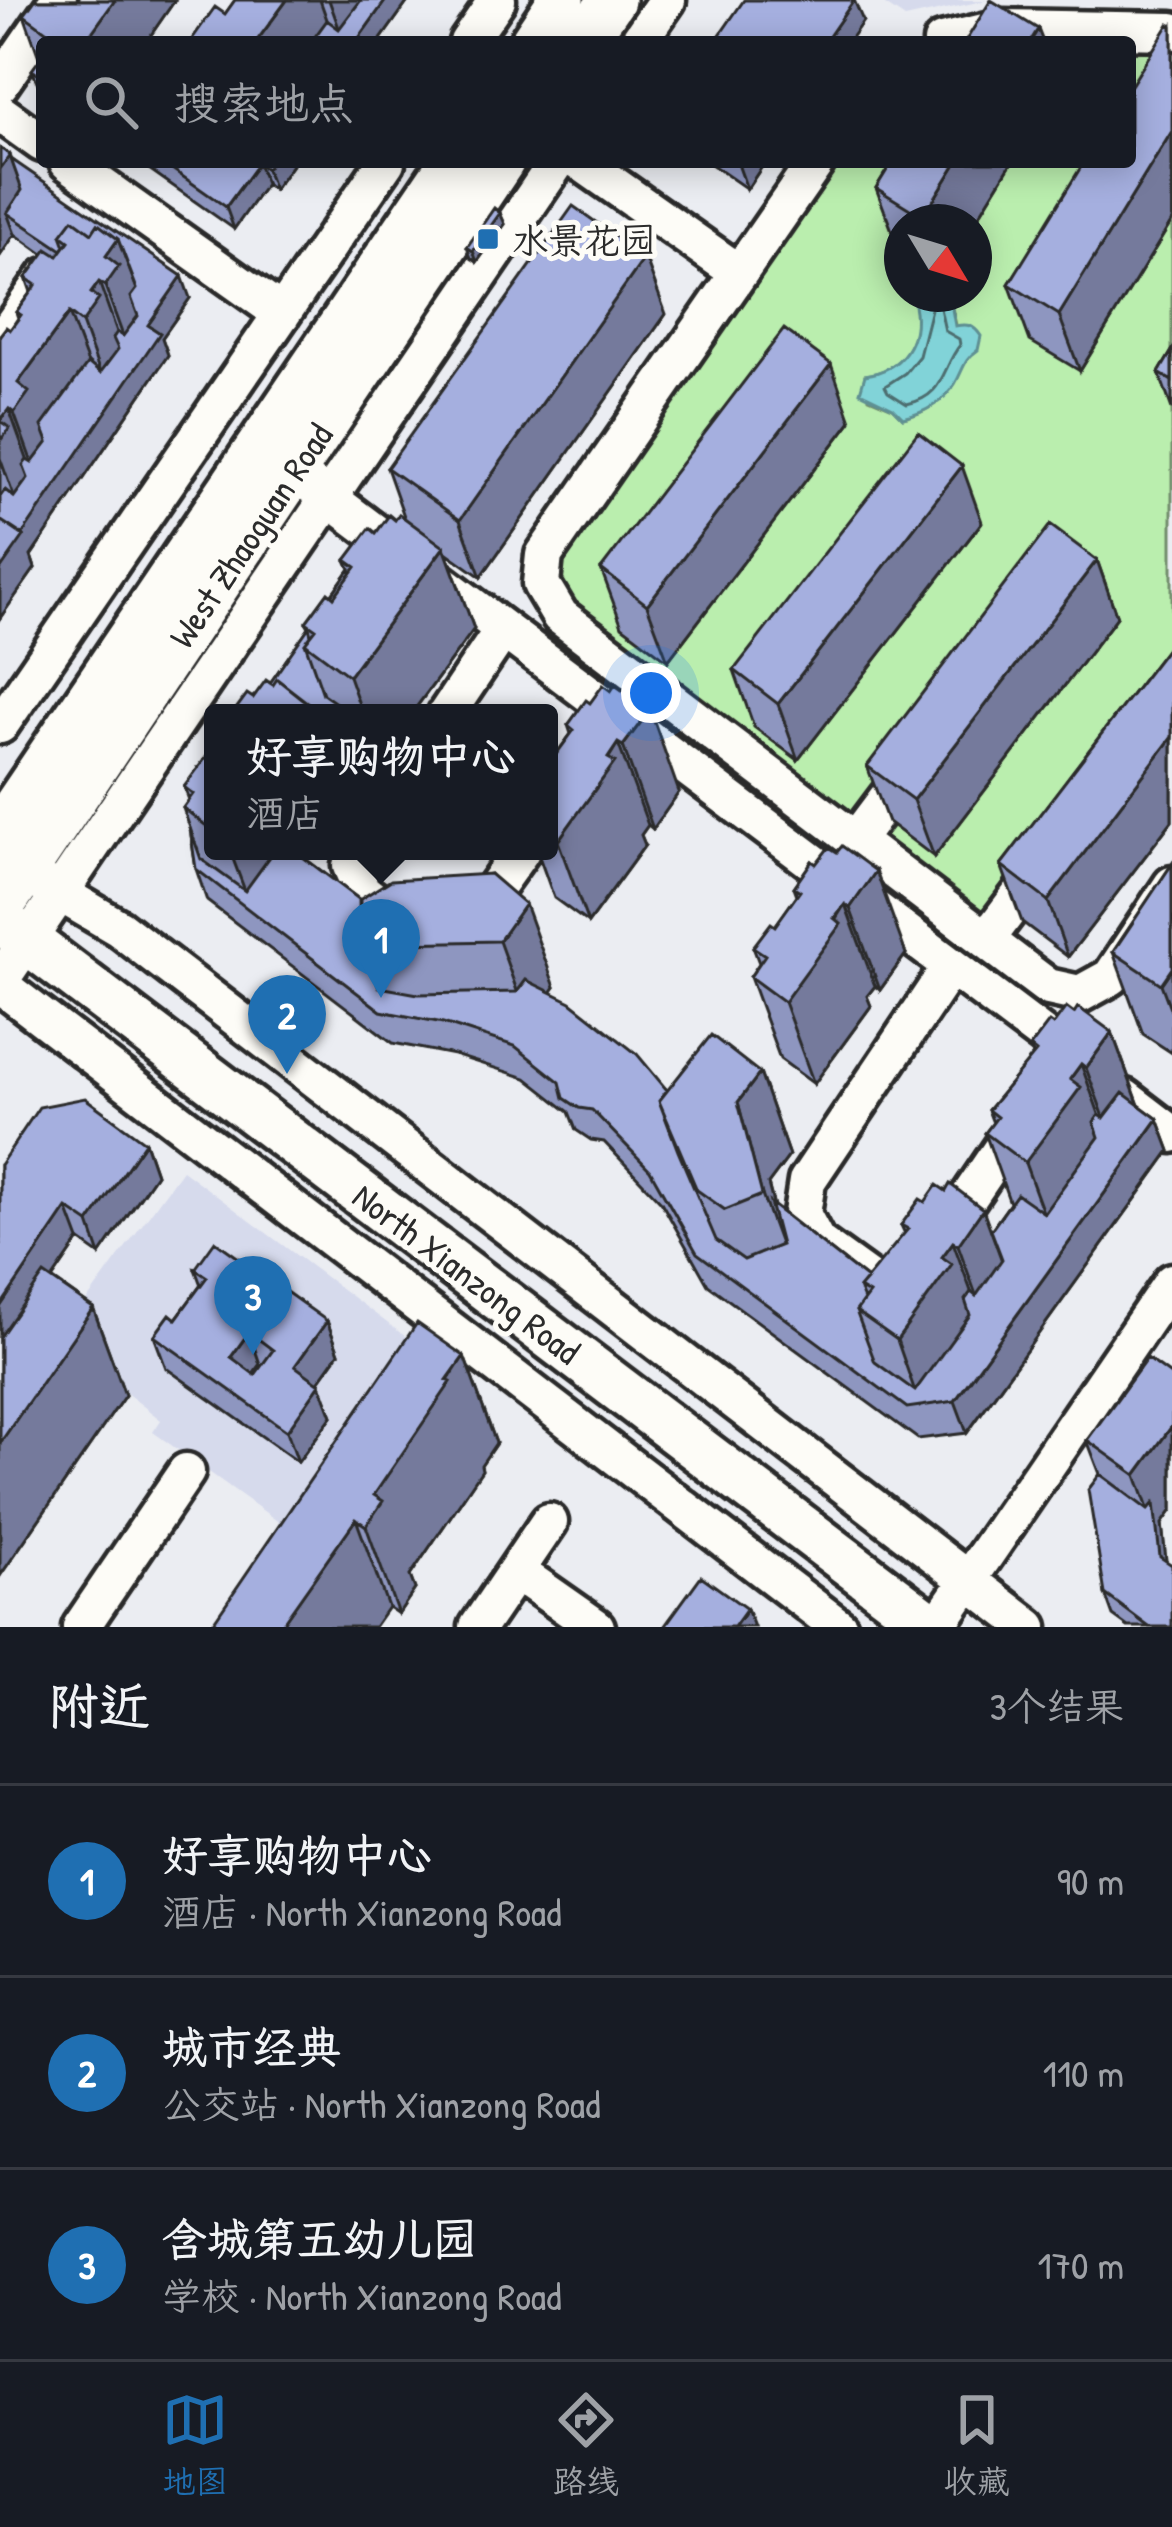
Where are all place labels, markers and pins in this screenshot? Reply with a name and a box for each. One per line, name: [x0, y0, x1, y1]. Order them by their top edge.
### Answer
place label: 水景花园: [512, 215, 656, 264]
marker: 水景花园: [475, 226, 501, 252]
pin: 1: [342, 899, 420, 998]
pin: 2: [248, 975, 326, 1074]
pin: 3: [214, 1256, 292, 1355]

